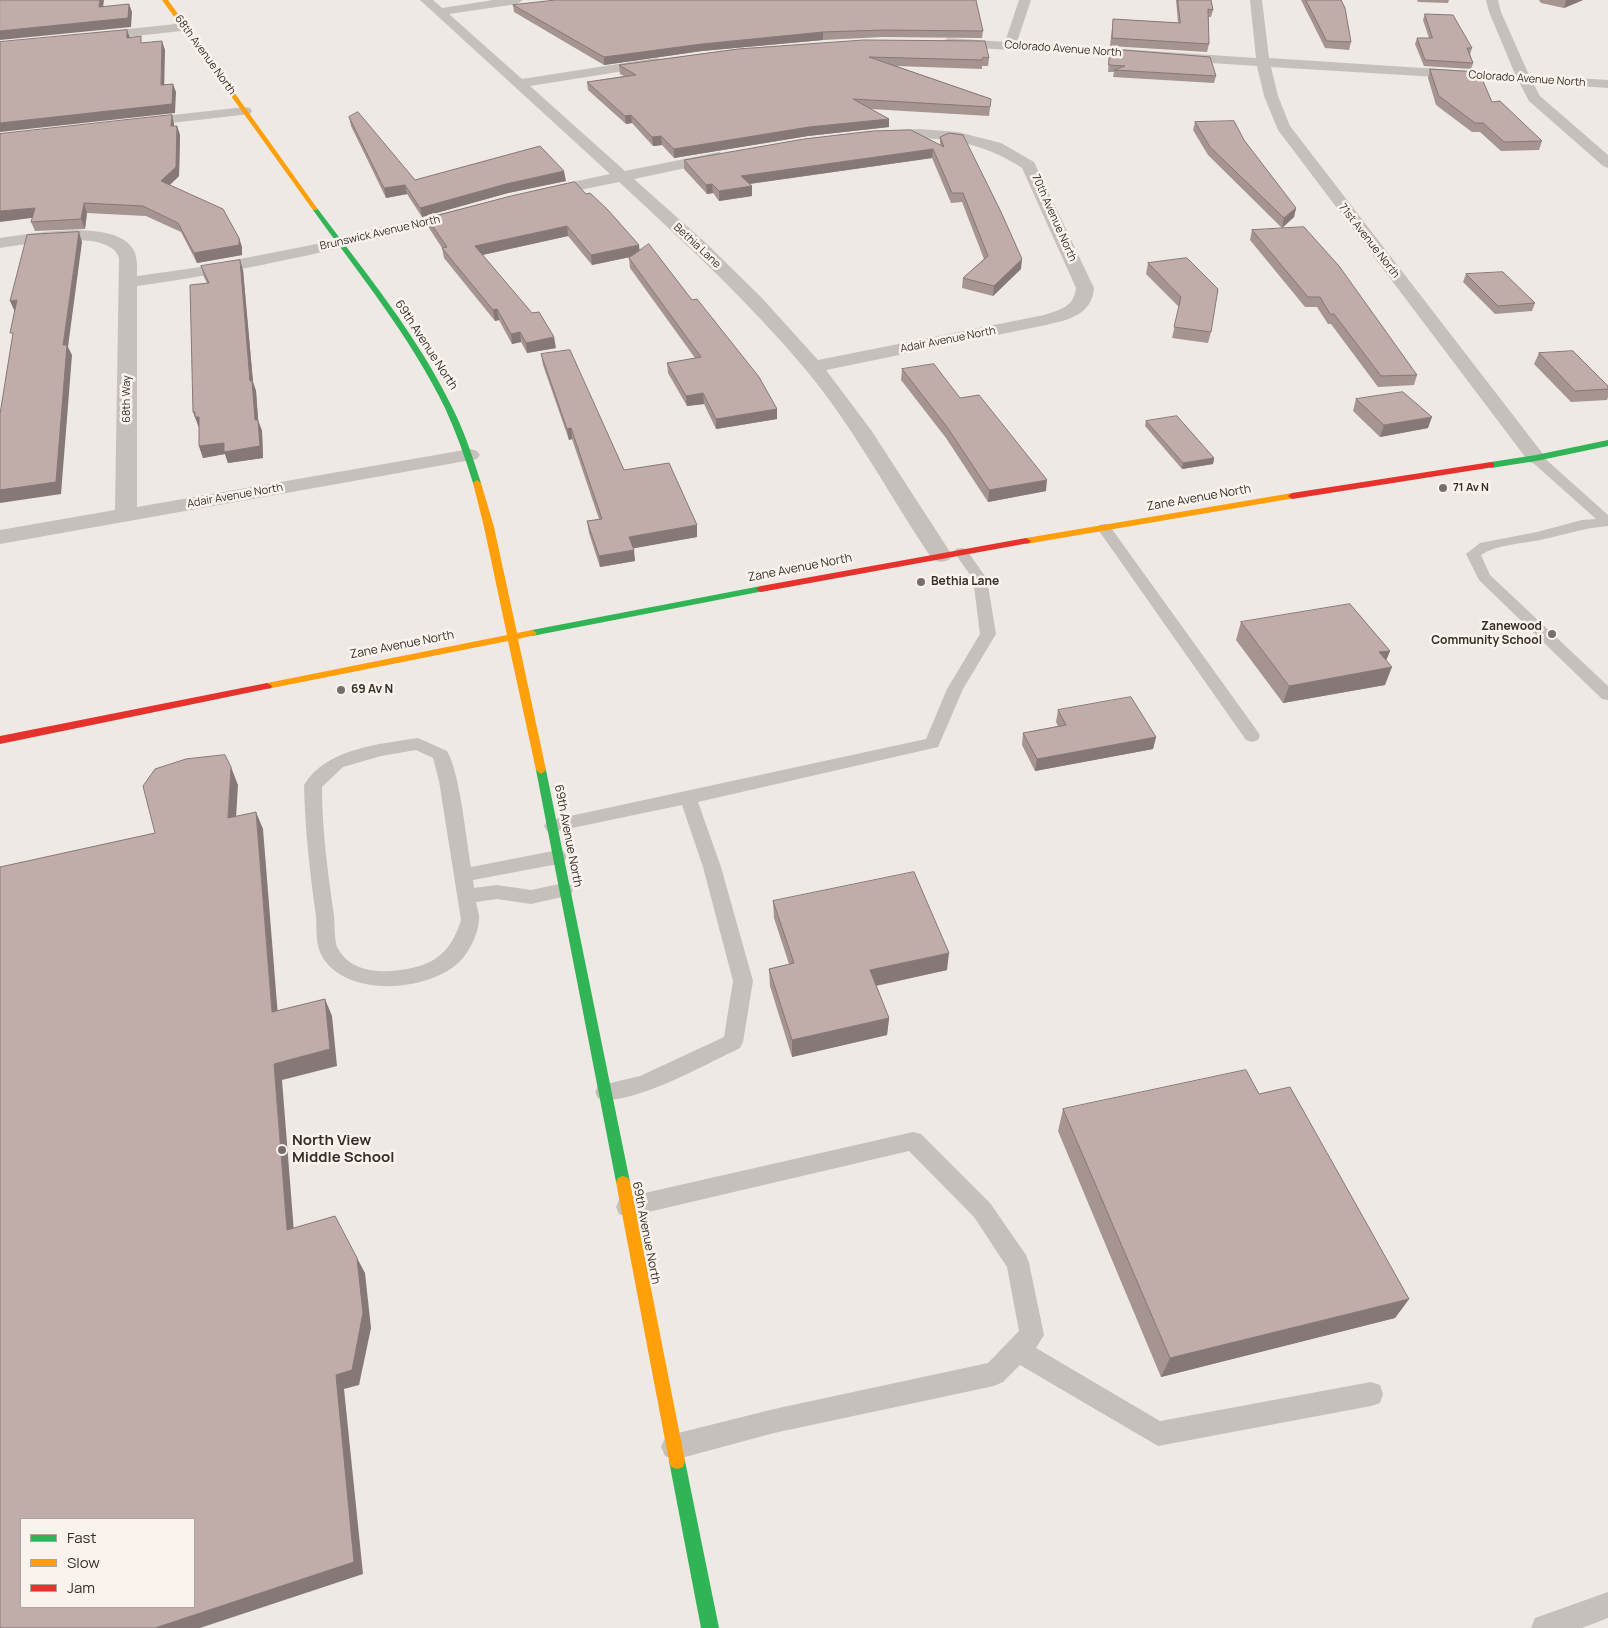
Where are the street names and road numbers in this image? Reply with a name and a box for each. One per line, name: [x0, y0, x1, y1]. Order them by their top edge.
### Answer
street label: 68th Avenue North: [172, 13, 238, 97]
street label: Colorado Avenue North: [1004, 38, 1122, 60]
street label: Colorado Avenue North: [1468, 68, 1586, 90]
street label: 70th Avenue North: [1029, 172, 1079, 264]
street label: 71st Avenue North: [1336, 201, 1402, 281]
street label: Brunswick Avenue North: [319, 213, 441, 253]
street label: Bethia Lane: [671, 221, 723, 271]
street label: 69th Avenue North: [392, 297, 460, 393]
street label: Adair Avenue North: [899, 324, 997, 356]
street label: 68th Way: [120, 375, 134, 423]
street label: Adair Avenue North: [186, 481, 284, 511]
street label: Zane Avenue North: [1146, 482, 1252, 514]
street label: Zane Avenue North: [747, 551, 853, 585]
street label: Zane Avenue North: [349, 628, 455, 662]
street label: 69th Avenue North: [551, 784, 585, 888]
street label: 69th Avenue North: [629, 1181, 663, 1285]

